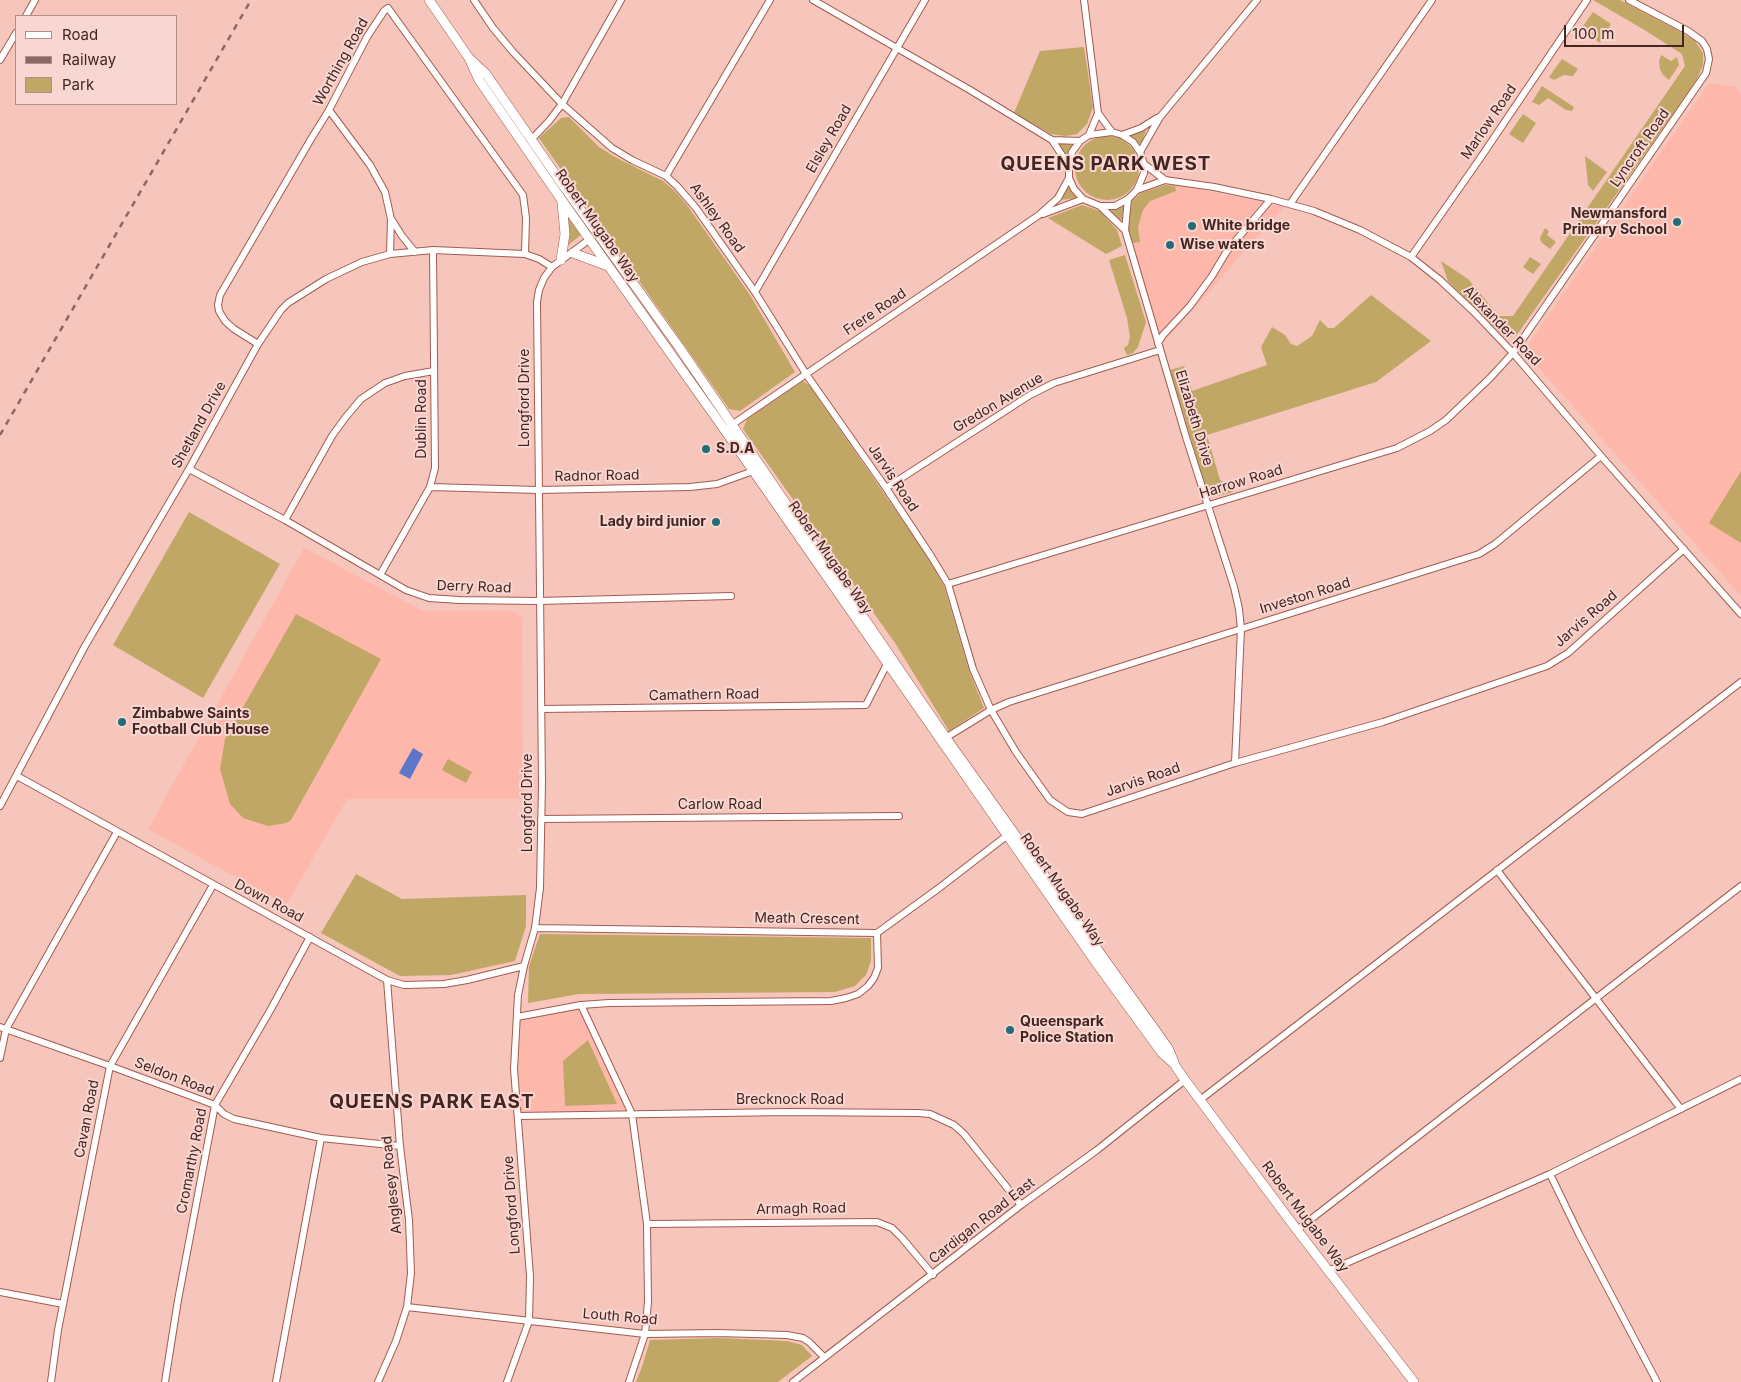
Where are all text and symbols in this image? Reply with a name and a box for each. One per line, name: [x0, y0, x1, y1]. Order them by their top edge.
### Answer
legend: [15, 15, 178, 105]
street label: Worthing Road: [310, 15, 372, 109]
scale bar: [1566, 15, 1686, 47]
text: 100 m: [1572, 24, 1614, 43]
text: Road: [62, 25, 98, 44]
text: Railway: [62, 50, 116, 69]
text: Park: [62, 75, 94, 94]
street label: Marlow Road: [1458, 81, 1520, 163]
street label: Elsley Road: [803, 102, 855, 176]
street label: Lyncroft Road: [1607, 106, 1673, 190]
district label: QUEENS PARK WEST: [998, 153, 1214, 175]
street label: Robert Mugabe Way: [552, 166, 642, 286]
street label: Ashley Road: [686, 180, 748, 256]
place label: Newmansford Primary School: [1563, 206, 1667, 238]
marker: Newmansford Primary School: [1671, 216, 1683, 228]
place label: White bridge: [1202, 218, 1290, 234]
marker: White bridge: [1186, 220, 1198, 232]
place label: Wise waters: [1180, 237, 1265, 253]
marker: Wise waters: [1164, 239, 1176, 251]
street label: Alexander Road: [1460, 283, 1544, 369]
street label: Frere Road: [840, 285, 910, 339]
street label: Longford Drive: [517, 349, 533, 447]
street label: Elizabeth Drive: [1171, 368, 1217, 468]
street label: Gredon Avenue: [950, 370, 1046, 436]
street label: Shetland Drive: [168, 379, 230, 471]
street label: Dublin Road: [414, 379, 430, 459]
place label: S.D.A: [716, 441, 754, 457]
street label: Jarvis Road: [864, 441, 922, 515]
marker: S.D.A: [700, 443, 712, 455]
street label: Harrow Road: [1197, 461, 1285, 503]
street label: Radnor Road: [554, 467, 640, 485]
street label: Robert Mugabe Way: [785, 498, 875, 618]
place label: Lady bird junior: [600, 514, 706, 530]
marker: Lady bird junior: [710, 516, 722, 528]
street label: Investon Road: [1258, 574, 1352, 618]
street label: Derry Road: [436, 577, 512, 597]
street label: Jarvis Road: [1551, 587, 1621, 651]
street label: Camathern Road: [649, 686, 759, 704]
place label: Zimbabwe Saints Football Club House: [132, 706, 269, 739]
marker: Zimbabwe Saints Football Club House: [116, 716, 128, 728]
street label: Longford Drive: [520, 754, 536, 852]
street label: Jarvis Road: [1104, 759, 1182, 801]
street label: Carlow Road: [678, 797, 762, 813]
street label: Robert Mugabe Way: [1017, 830, 1107, 950]
street label: Down Road: [232, 876, 306, 926]
street label: Meath Crescent: [754, 910, 860, 928]
place label: Queenspark Police Station: [1020, 1014, 1114, 1046]
marker: Queenspark Police Station: [1004, 1024, 1016, 1036]
street label: Seldon Road: [132, 1054, 216, 1100]
street label: Cavan Road: [71, 1078, 103, 1160]
district label: QUEENS PARK EAST: [327, 1091, 537, 1113]
street label: Brecknock Road: [736, 1092, 844, 1108]
street label: Cromarthy Road: [173, 1107, 211, 1215]
street label: Anglesey Road: [378, 1135, 406, 1235]
street label: Longford Drive: [500, 1155, 524, 1255]
street label: Robert Mugabe Way: [1258, 1158, 1352, 1276]
street label: Cardigan Road East: [926, 1174, 1038, 1268]
street label: Armagh Road: [756, 1200, 846, 1218]
street label: Louth Road: [582, 1305, 658, 1329]

